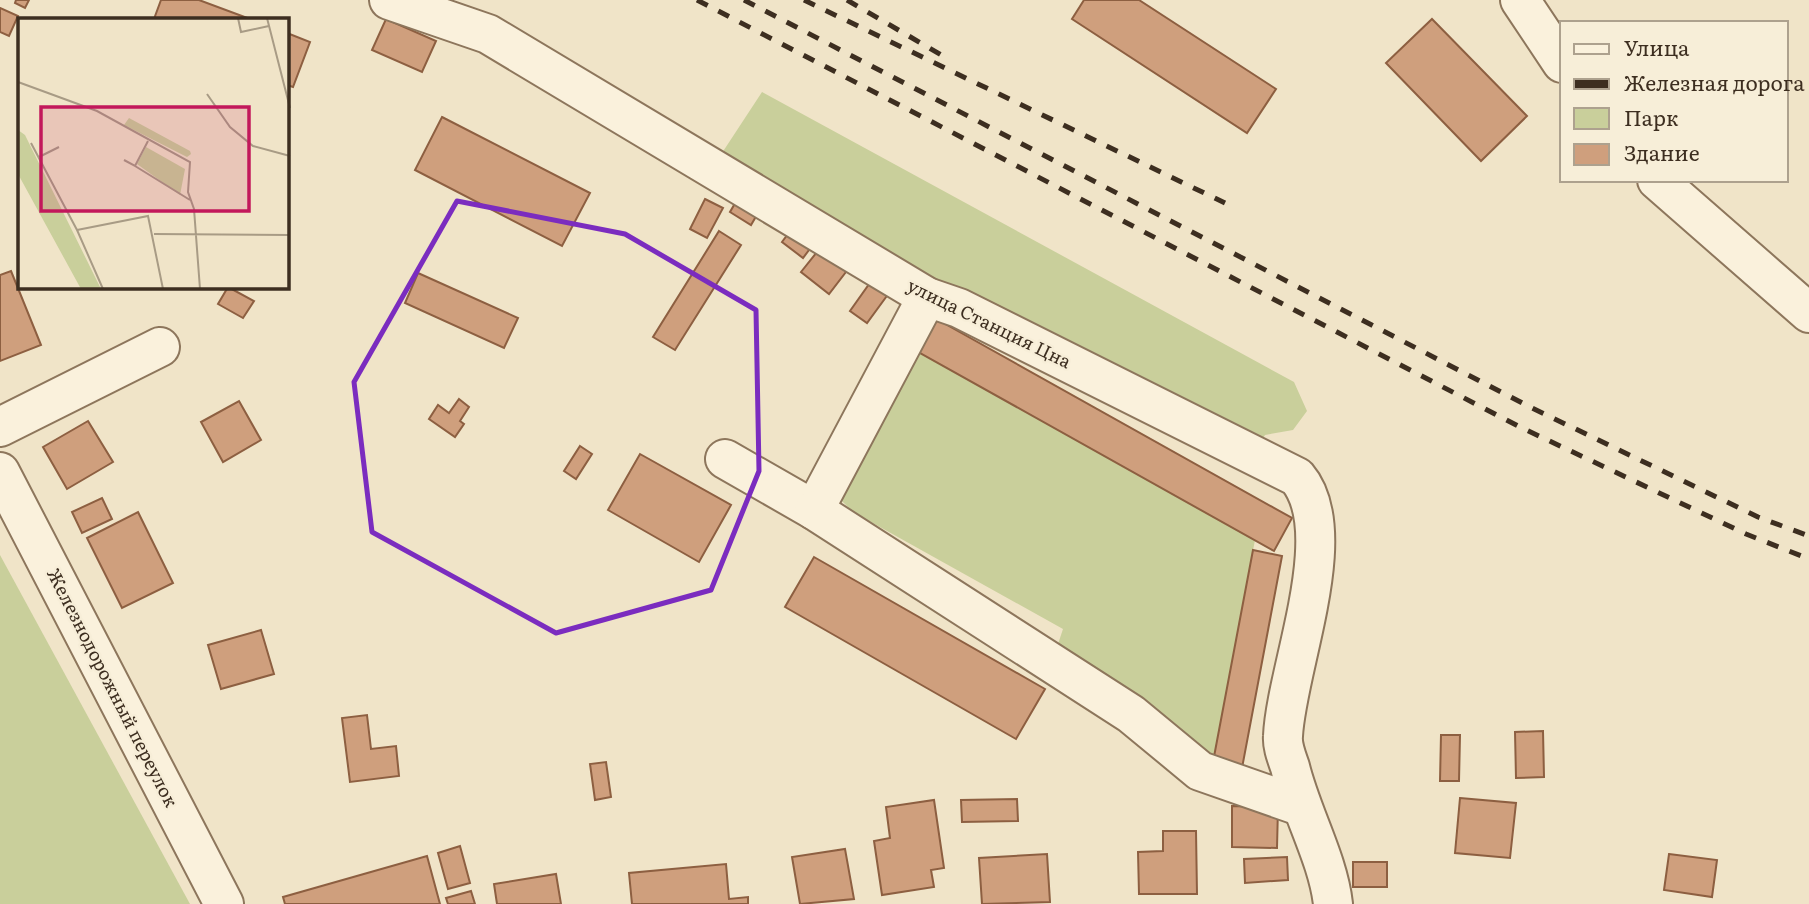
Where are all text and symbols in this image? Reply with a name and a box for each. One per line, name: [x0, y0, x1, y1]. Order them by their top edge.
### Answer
inset map: [18, 18, 289, 289]
legend: [1560, 21, 1788, 182]
text: Улица: [1624, 31, 1690, 62]
text: Железная дорога: [1624, 66, 1805, 97]
text: Парк: [1624, 101, 1679, 132]
text: Здание: [1624, 136, 1700, 167]
street label: улица Станция Цна: [903, 271, 1077, 374]
street label: Железнодорожный переулок: [41, 563, 186, 812]

